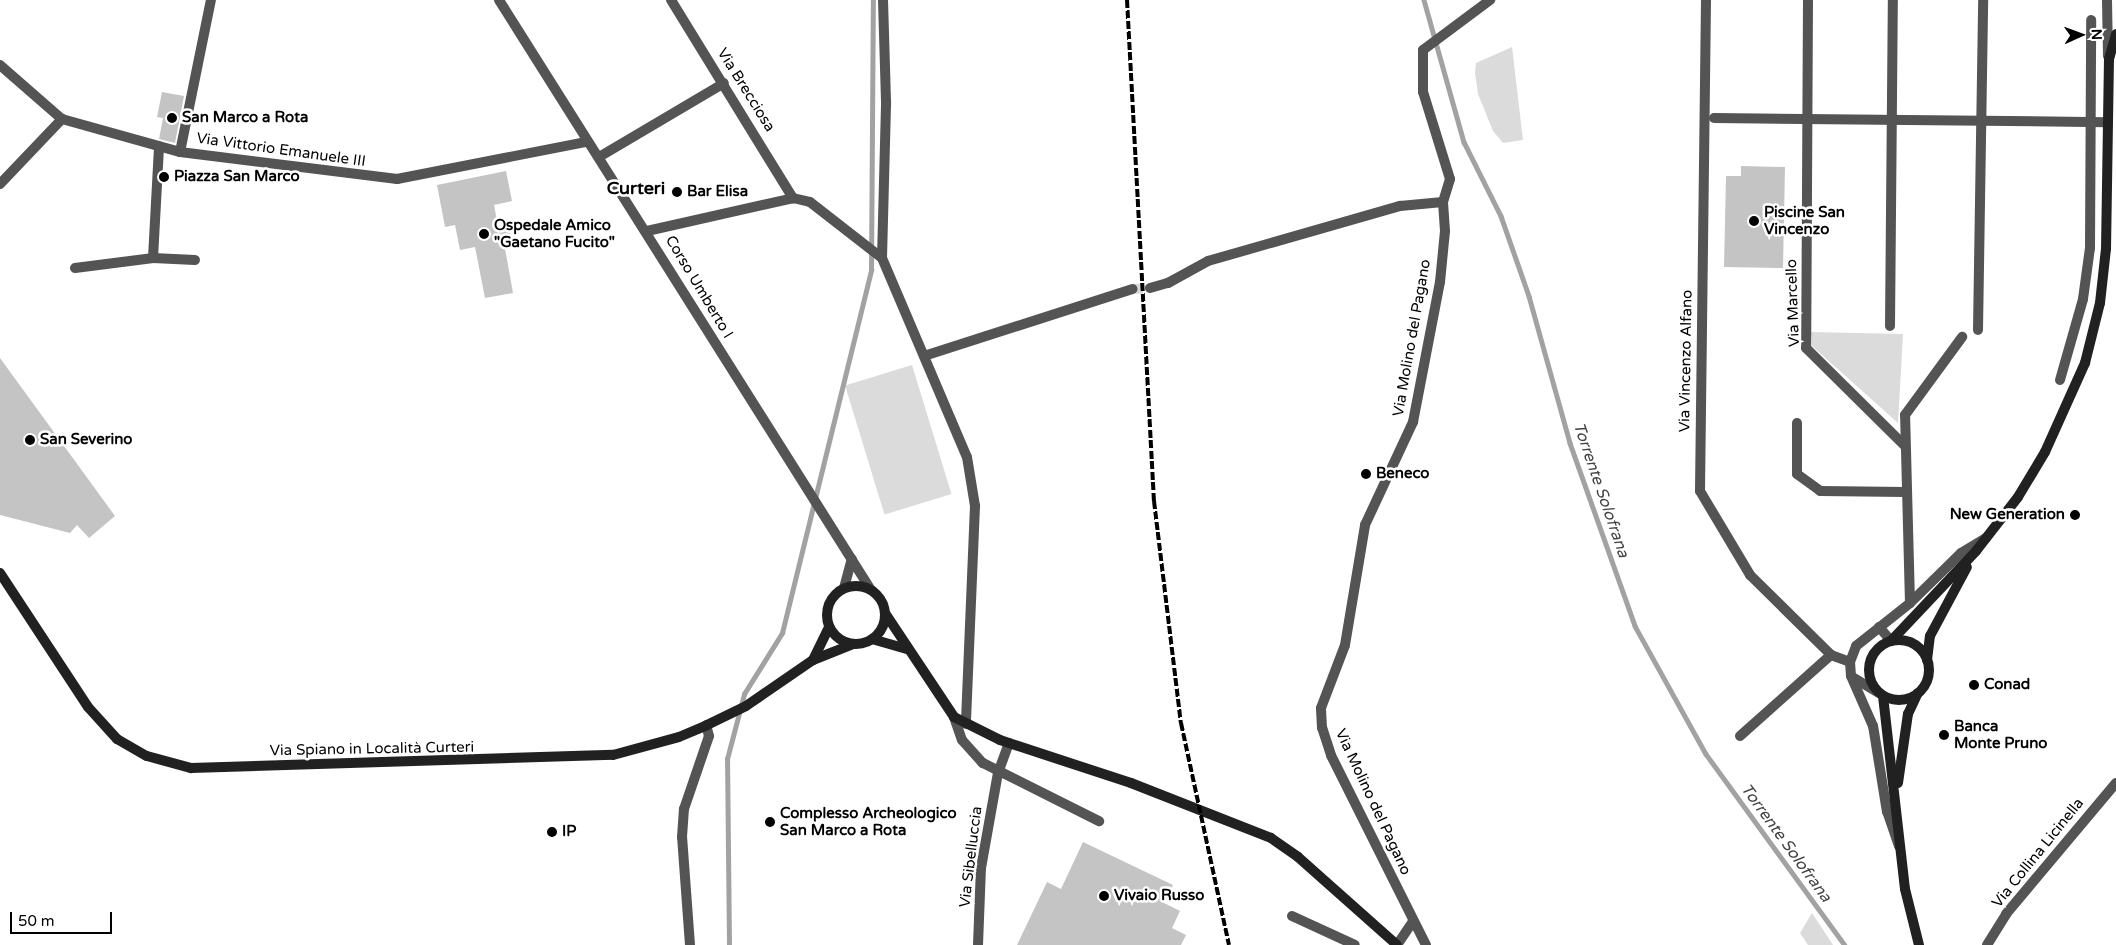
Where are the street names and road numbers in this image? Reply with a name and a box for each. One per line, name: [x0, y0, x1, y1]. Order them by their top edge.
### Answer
street label: Via Brecciosa: [713, 45, 779, 135]
street label: Via Vittorio Emanuele III: [195, 129, 367, 171]
street label: Corso Umberto I: [661, 232, 737, 342]
street label: Via Molino del Pagano: [1389, 258, 1435, 418]
street label: Via Marcello: [1782, 259, 1804, 347]
street label: Via Vincenzo Alfano: [1676, 290, 1696, 432]
street label: Via Molino del Pagano: [1331, 726, 1415, 878]
street label: Via Spiano in Località Curteri: [270, 738, 474, 760]
street label: Via Collina Licinella: [1988, 795, 2088, 911]
street label: Via Sibelluccia: [956, 805, 986, 909]

